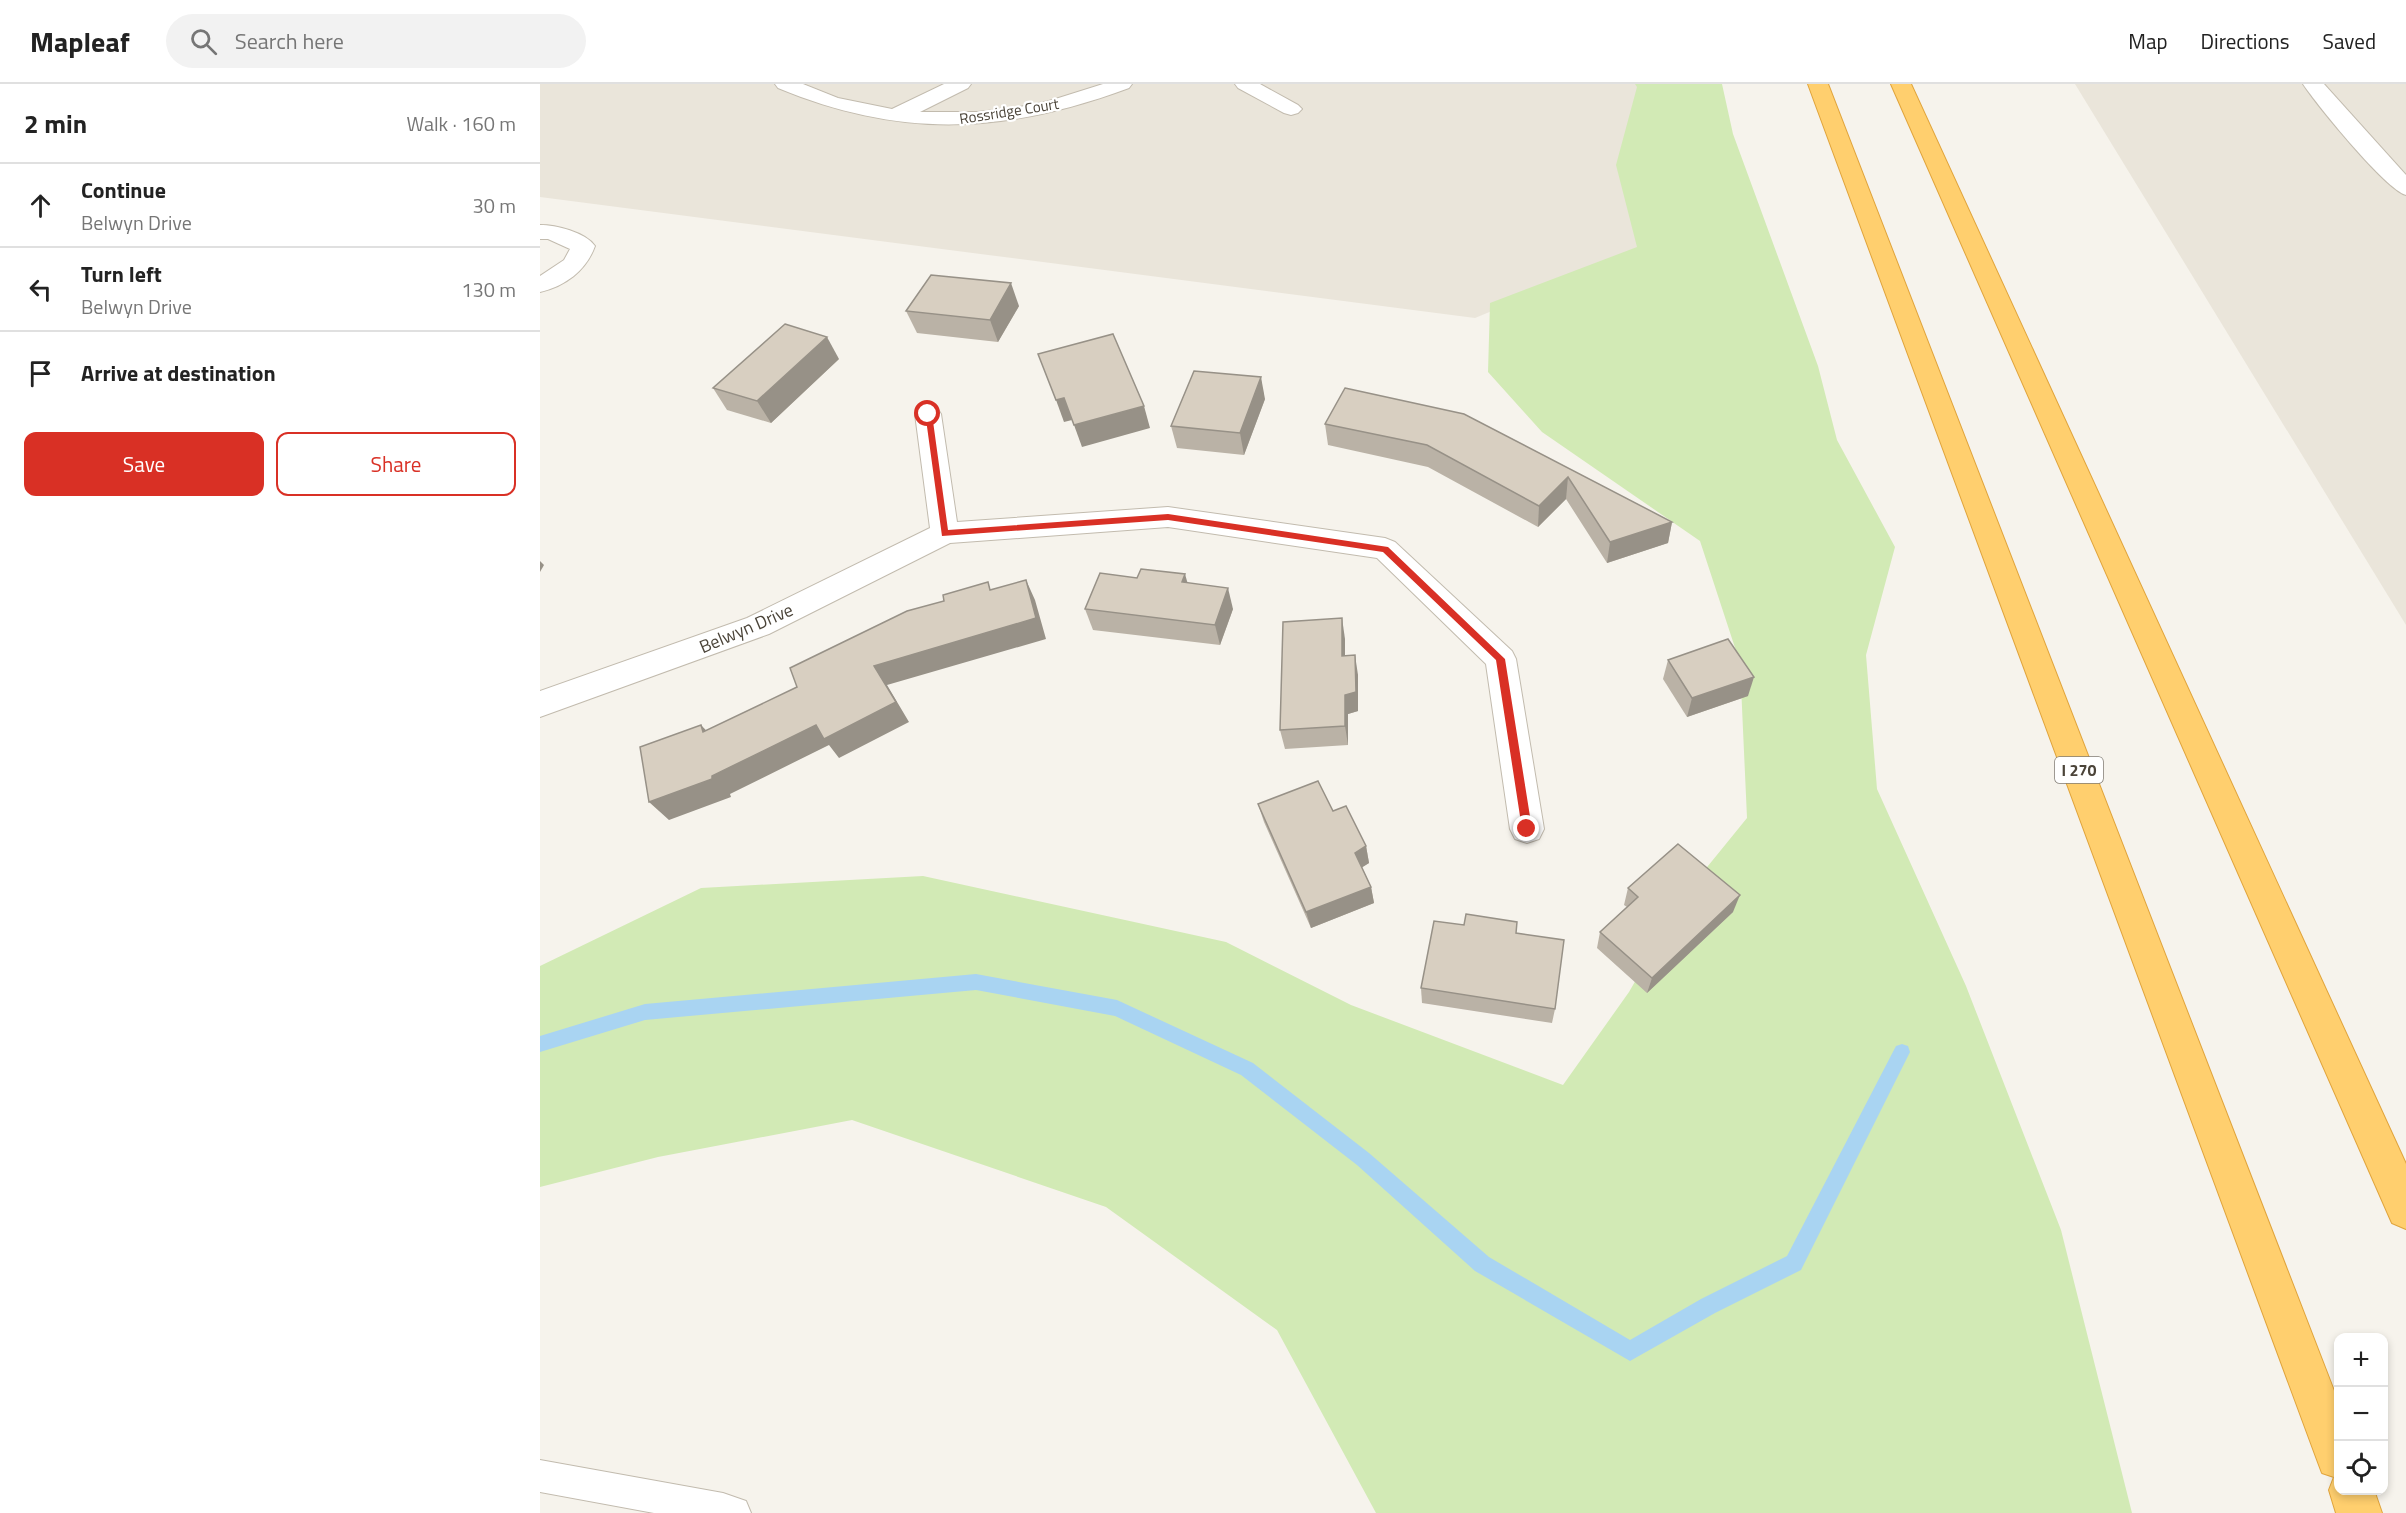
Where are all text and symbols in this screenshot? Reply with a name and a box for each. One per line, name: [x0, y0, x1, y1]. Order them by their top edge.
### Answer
search box: [166, 14, 586, 68]
text: Mapleaf: [30, 20, 130, 63]
text: Search here: [235, 24, 344, 58]
icon: search: [187, 25, 220, 58]
text: Map: [2128, 25, 2168, 57]
text: Directions: [2201, 25, 2290, 57]
text: Saved: [2323, 25, 2376, 57]
street label: Rossridge Court: [958, 92, 1061, 130]
text: 2 min: [24, 104, 87, 143]
text: Walk · 160 m: [407, 108, 516, 139]
text: Continue: [81, 173, 166, 207]
icon: ahead: [24, 189, 57, 222]
text: 30 m: [472, 190, 516, 221]
text: Belwyn Drive: [81, 207, 192, 238]
text: Turn left: [81, 257, 162, 291]
icon: left: [24, 273, 57, 306]
text: 130 m: [461, 274, 516, 305]
text: Belwyn Drive: [81, 291, 192, 322]
text: Arrive at destination: [81, 356, 276, 390]
icon: arrive: [24, 357, 57, 390]
route start: [914, 400, 940, 426]
button: Save: [24, 432, 264, 496]
button: Share: [276, 432, 516, 496]
street label: Belwyn Drive: [695, 596, 797, 660]
road number: I 270: [2055, 757, 2103, 783]
route end: [1513, 815, 1539, 841]
map controls: [2334, 1333, 2388, 1495]
button: +: [2334, 1333, 2388, 1387]
button: −: [2334, 1387, 2388, 1441]
button: locate: [2334, 1441, 2388, 1495]

